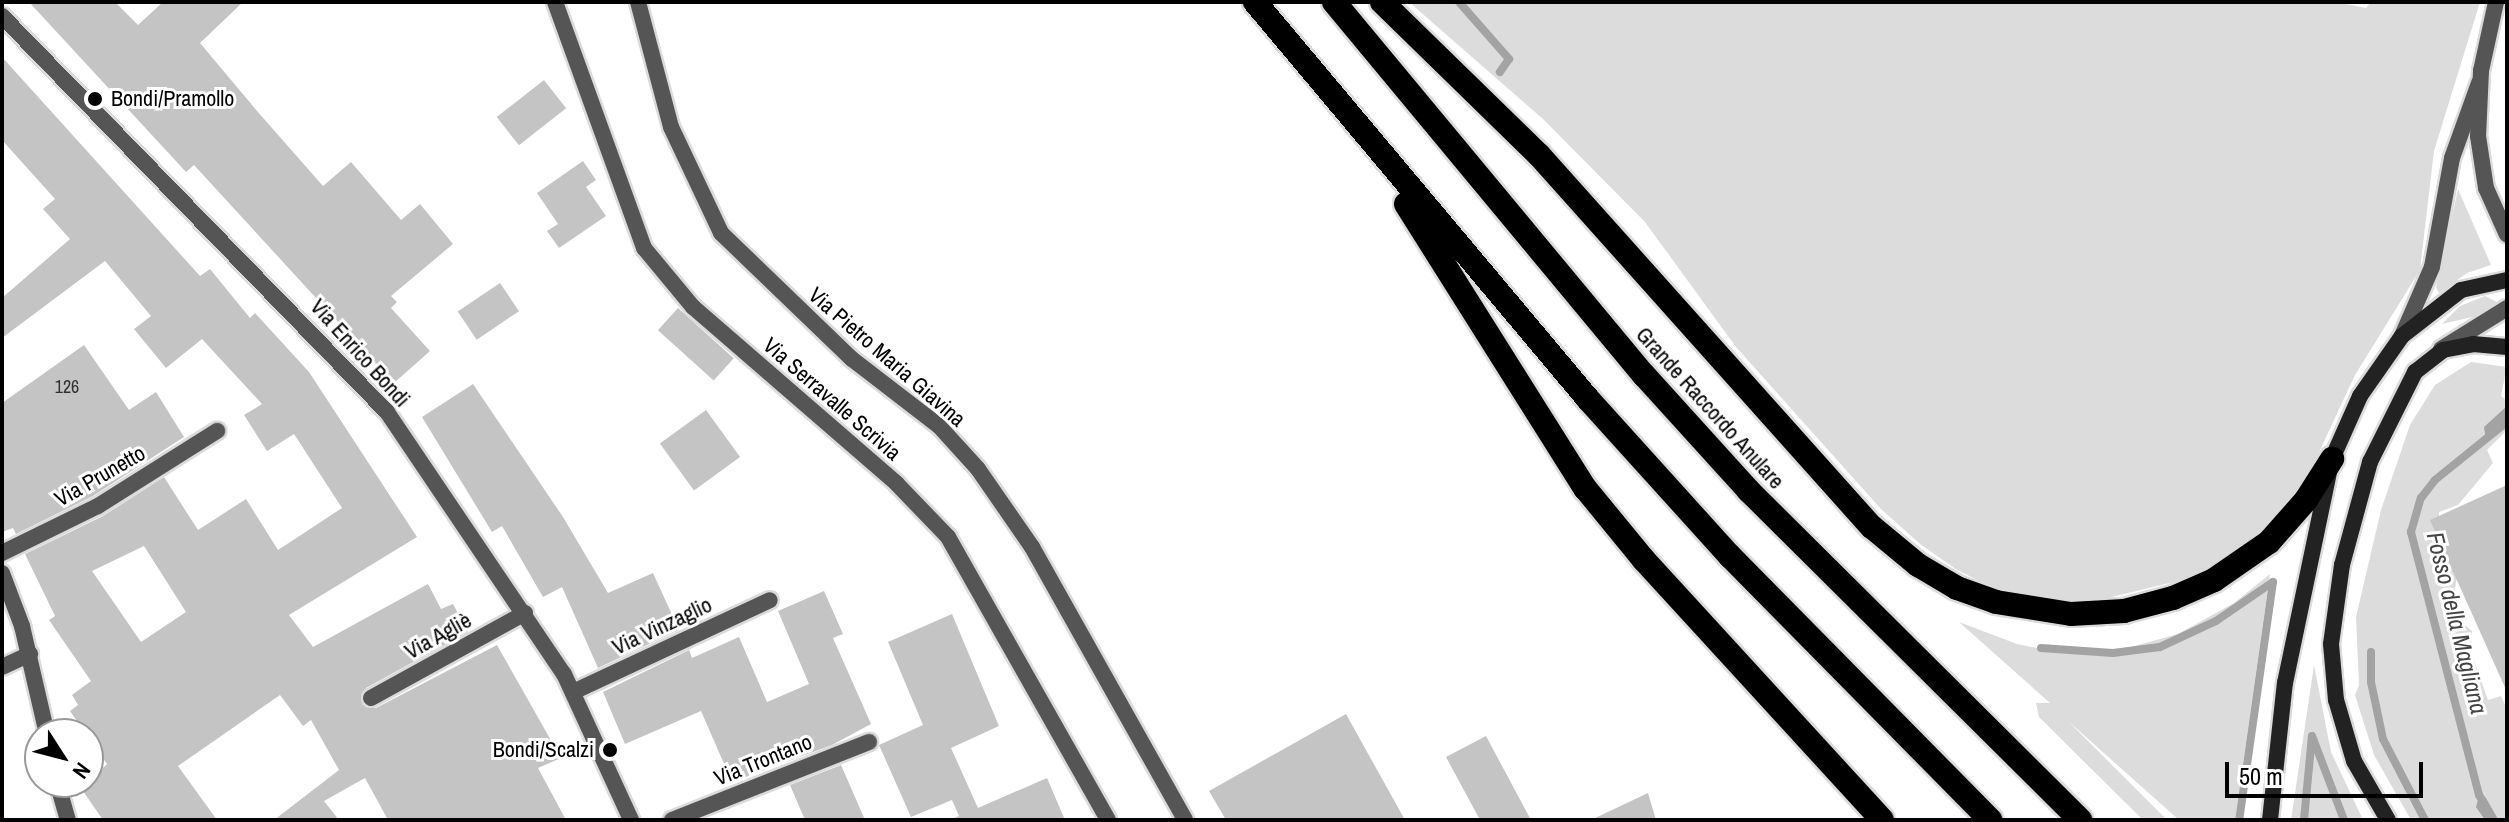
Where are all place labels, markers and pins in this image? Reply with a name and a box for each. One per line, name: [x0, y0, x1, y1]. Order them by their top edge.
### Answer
place label: Bondi/Pramollo: [111, 86, 234, 112]
marker: Bondi/Pramollo: [86, 90, 104, 108]
place label: Bondi/Scalzi: [493, 737, 594, 763]
marker: Bondi/Scalzi: [601, 741, 619, 759]

